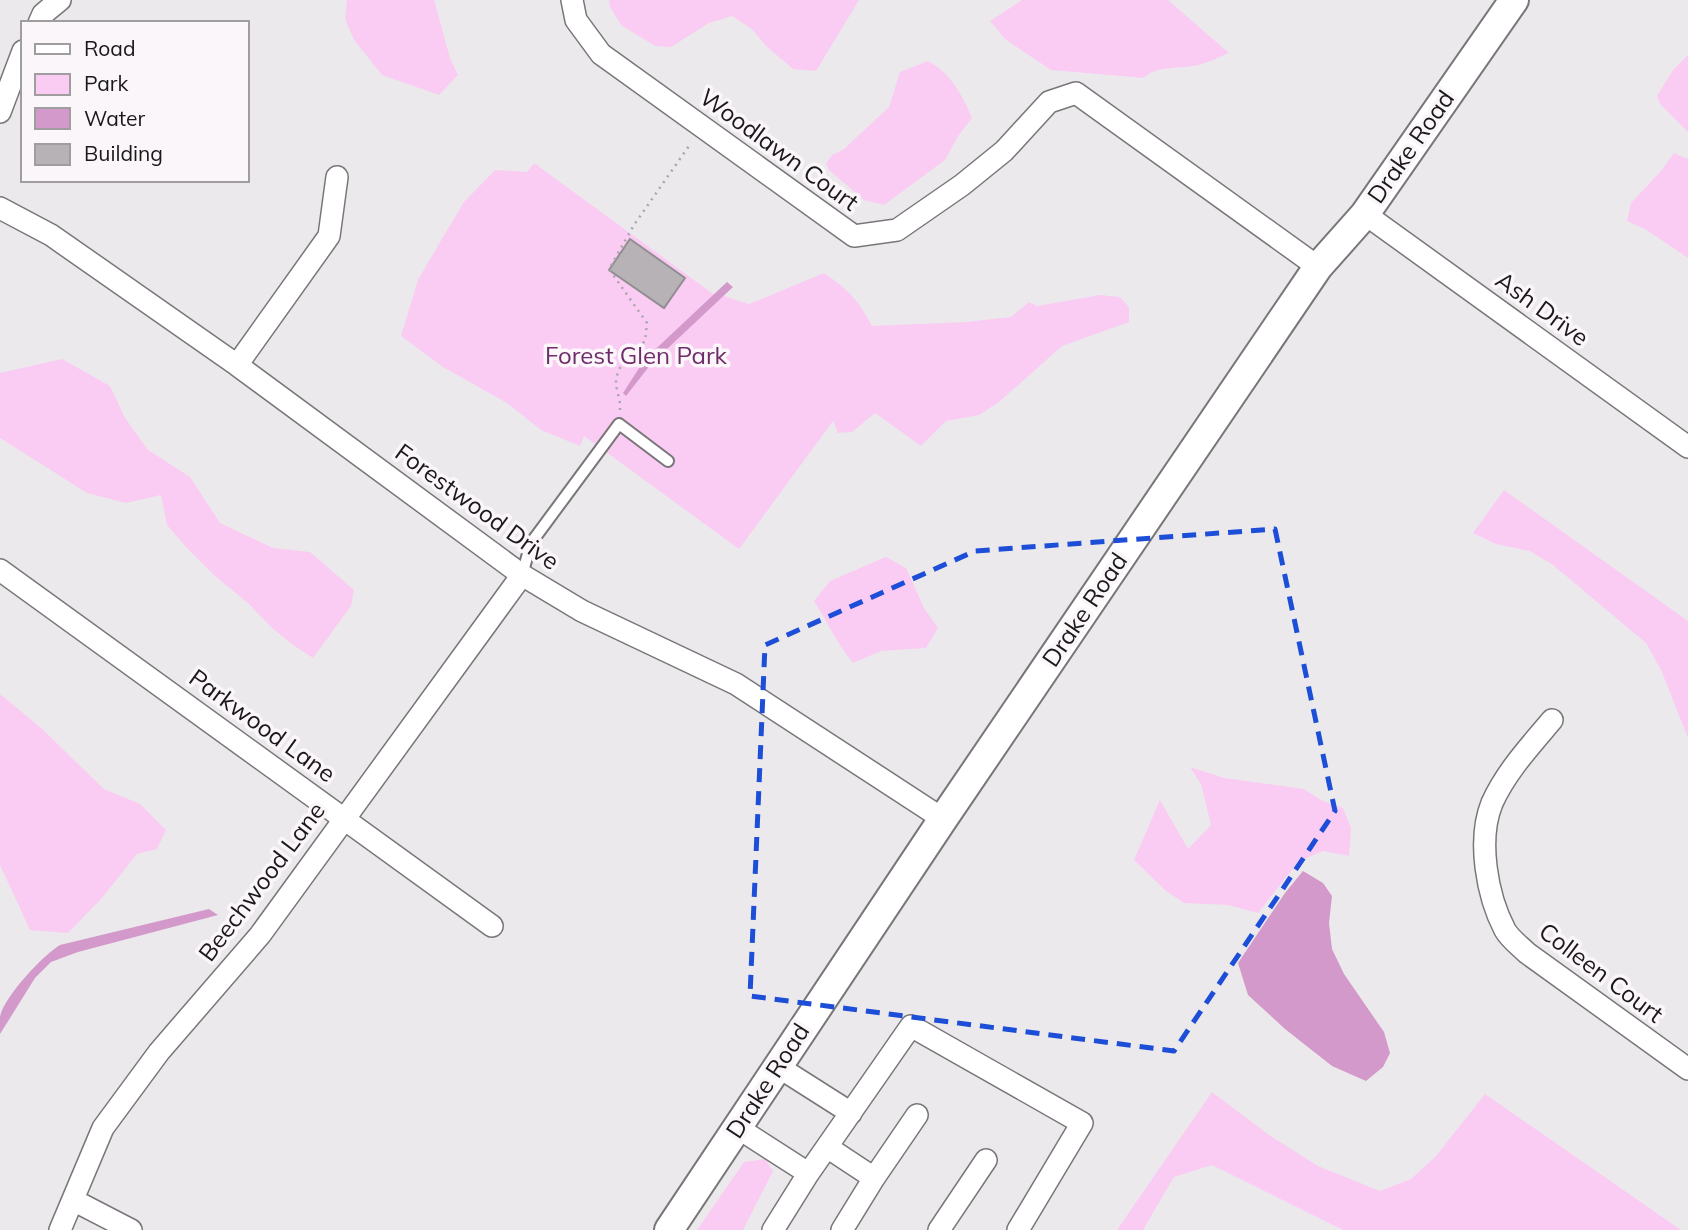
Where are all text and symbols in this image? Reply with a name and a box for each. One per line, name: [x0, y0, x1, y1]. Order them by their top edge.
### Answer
legend: [21, 21, 248, 182]
text: Road: [84, 35, 135, 61]
text: Park: [84, 70, 128, 96]
street label: Woodlawn Court: [694, 81, 865, 217]
street label: Drake Road: [1360, 84, 1460, 209]
text: Water: [84, 105, 145, 131]
text: Building: [84, 140, 163, 166]
street label: Ash Drive: [1490, 264, 1595, 352]
park label: Forest Glen Park: [545, 340, 728, 370]
street label: Forestwood Drive: [390, 437, 565, 576]
street label: Drake Road: [1035, 547, 1133, 672]
street label: Parkwood Lane: [184, 662, 342, 788]
street label: Beechwood Lane: [192, 796, 331, 967]
street label: Colleen Court: [1533, 916, 1670, 1029]
street label: Drake Road: [719, 1017, 815, 1144]

